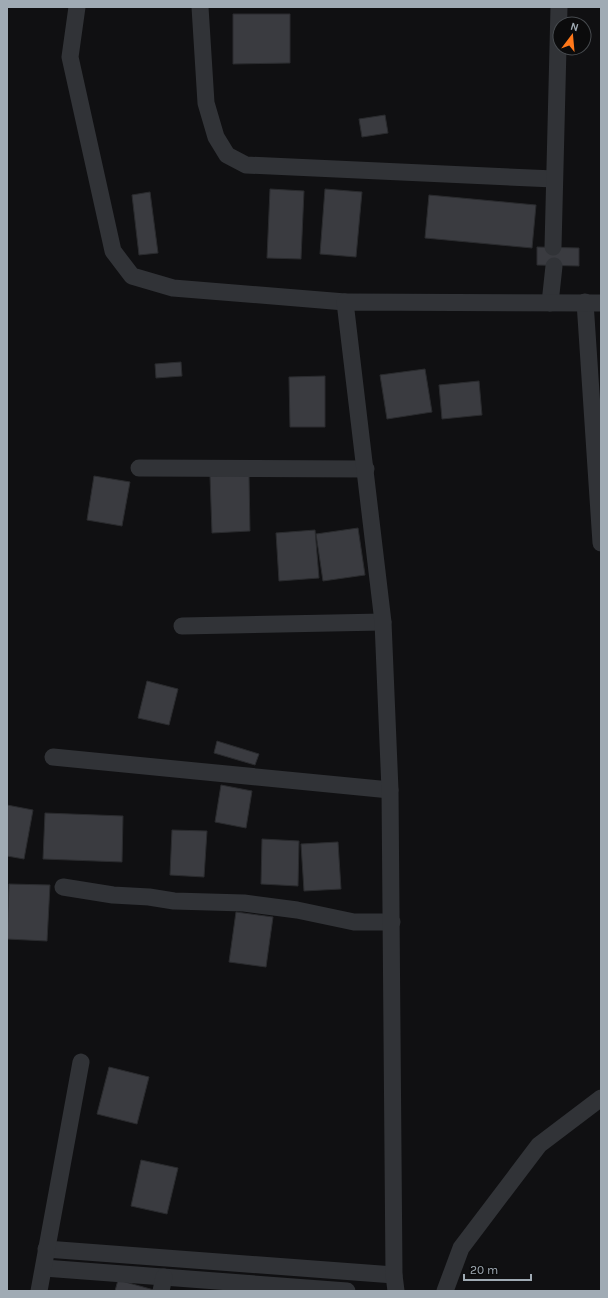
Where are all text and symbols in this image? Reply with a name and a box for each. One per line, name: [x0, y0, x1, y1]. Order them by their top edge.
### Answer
north arrow: [552, 16, 592, 56]
text: N: [569, 20, 580, 34]
scale bar: [464, 1256, 531, 1282]
text: 20 m: [470, 1263, 498, 1277]

